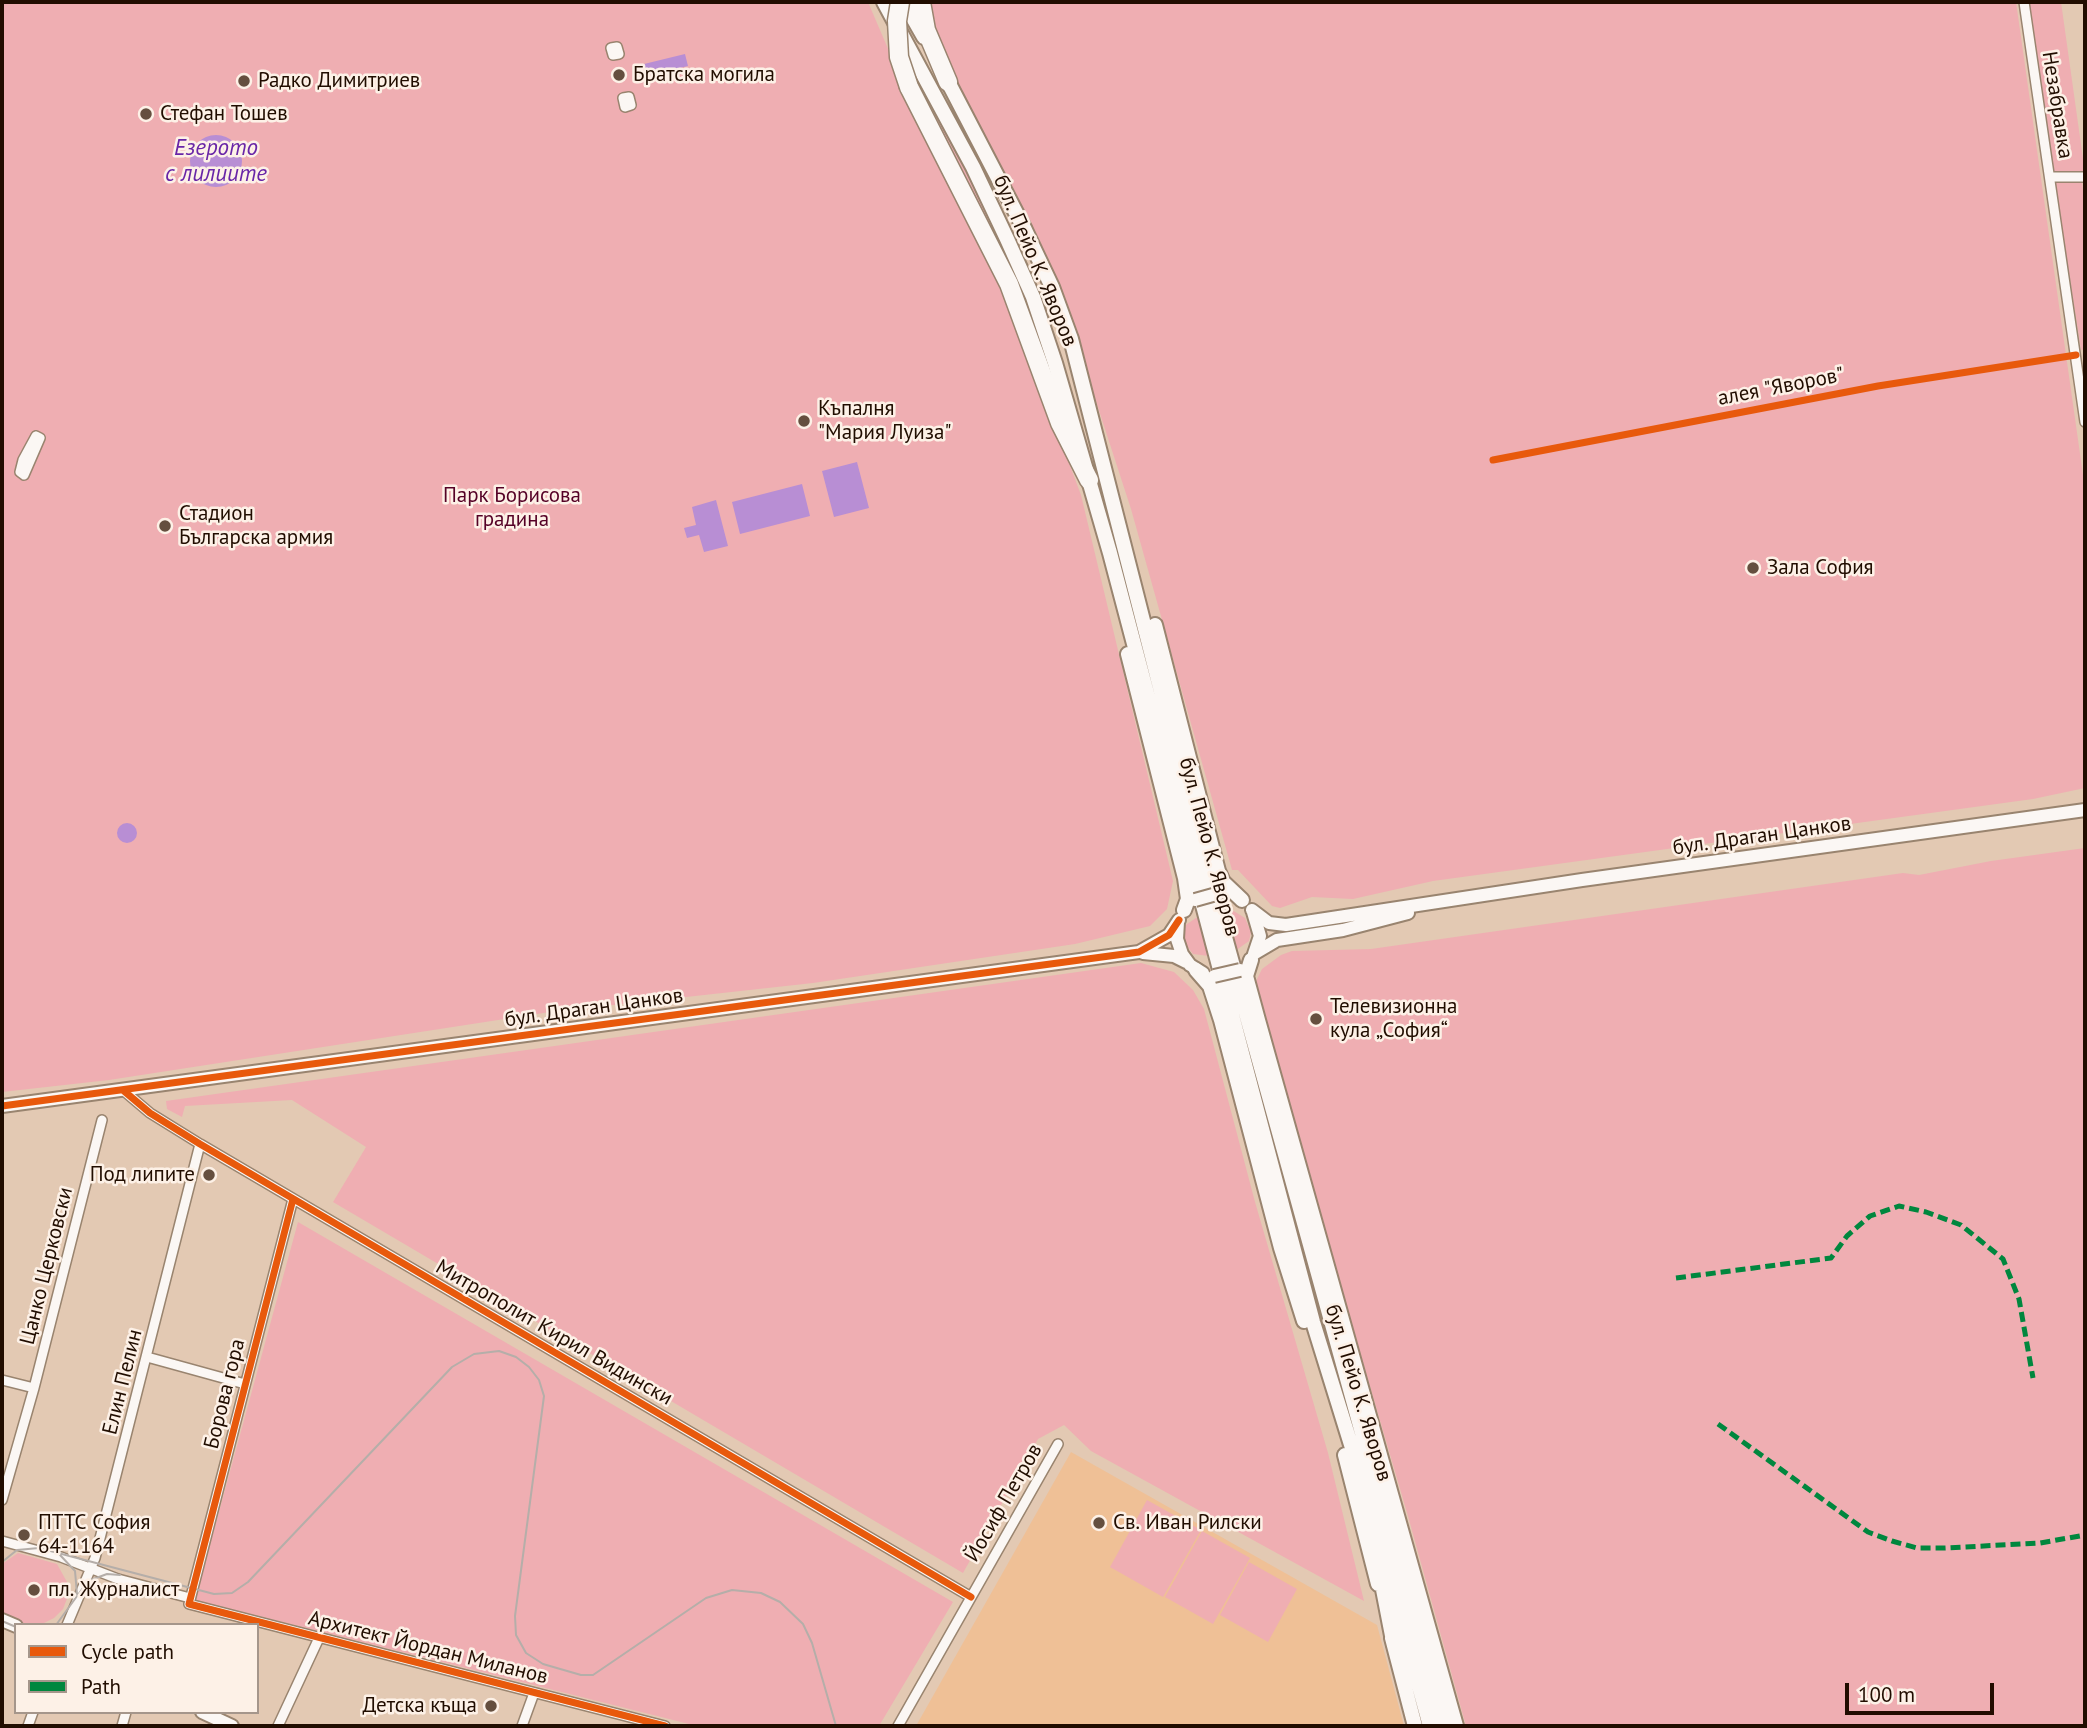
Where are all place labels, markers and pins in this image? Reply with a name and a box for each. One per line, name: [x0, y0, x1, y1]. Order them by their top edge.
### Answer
place label: Братска могила: [633, 62, 775, 88]
marker: Братска могила: [611, 67, 627, 83]
place label: Радко Димитриев: [258, 68, 420, 94]
marker: Радко Димитриев: [236, 73, 252, 89]
place label: Стефан Тошев: [160, 101, 288, 127]
marker: Стефан Тошев: [138, 106, 154, 122]
place label: Къпалня "Мария Луиза": [818, 396, 952, 446]
marker: Къпалня "Мария Луиза": [796, 413, 812, 429]
place label: Стадион Българска армия: [179, 501, 333, 551]
marker: Стадион Българска армия: [157, 518, 173, 534]
place label: Зала София: [1767, 555, 1874, 581]
marker: Зала София: [1745, 560, 1761, 576]
place label: Телевизионна кула „София“: [1330, 994, 1457, 1044]
marker: Телевизионна кула „София“: [1308, 1011, 1324, 1027]
place label: Под липите: [90, 1162, 195, 1188]
marker: Под липите: [201, 1167, 217, 1183]
place label: ПТТС София 64-1164: [38, 1510, 150, 1560]
place label: Св. Иван Рилски: [1113, 1510, 1262, 1536]
marker: Св. Иван Рилски: [1091, 1515, 1107, 1531]
marker: ПТТС София 64-1164: [16, 1527, 32, 1543]
place label: пл. Журналист: [48, 1577, 179, 1603]
marker: пл. Журналист: [26, 1582, 42, 1598]
place label: Детска къща: [363, 1693, 477, 1719]
marker: Детска къща: [483, 1698, 499, 1714]

